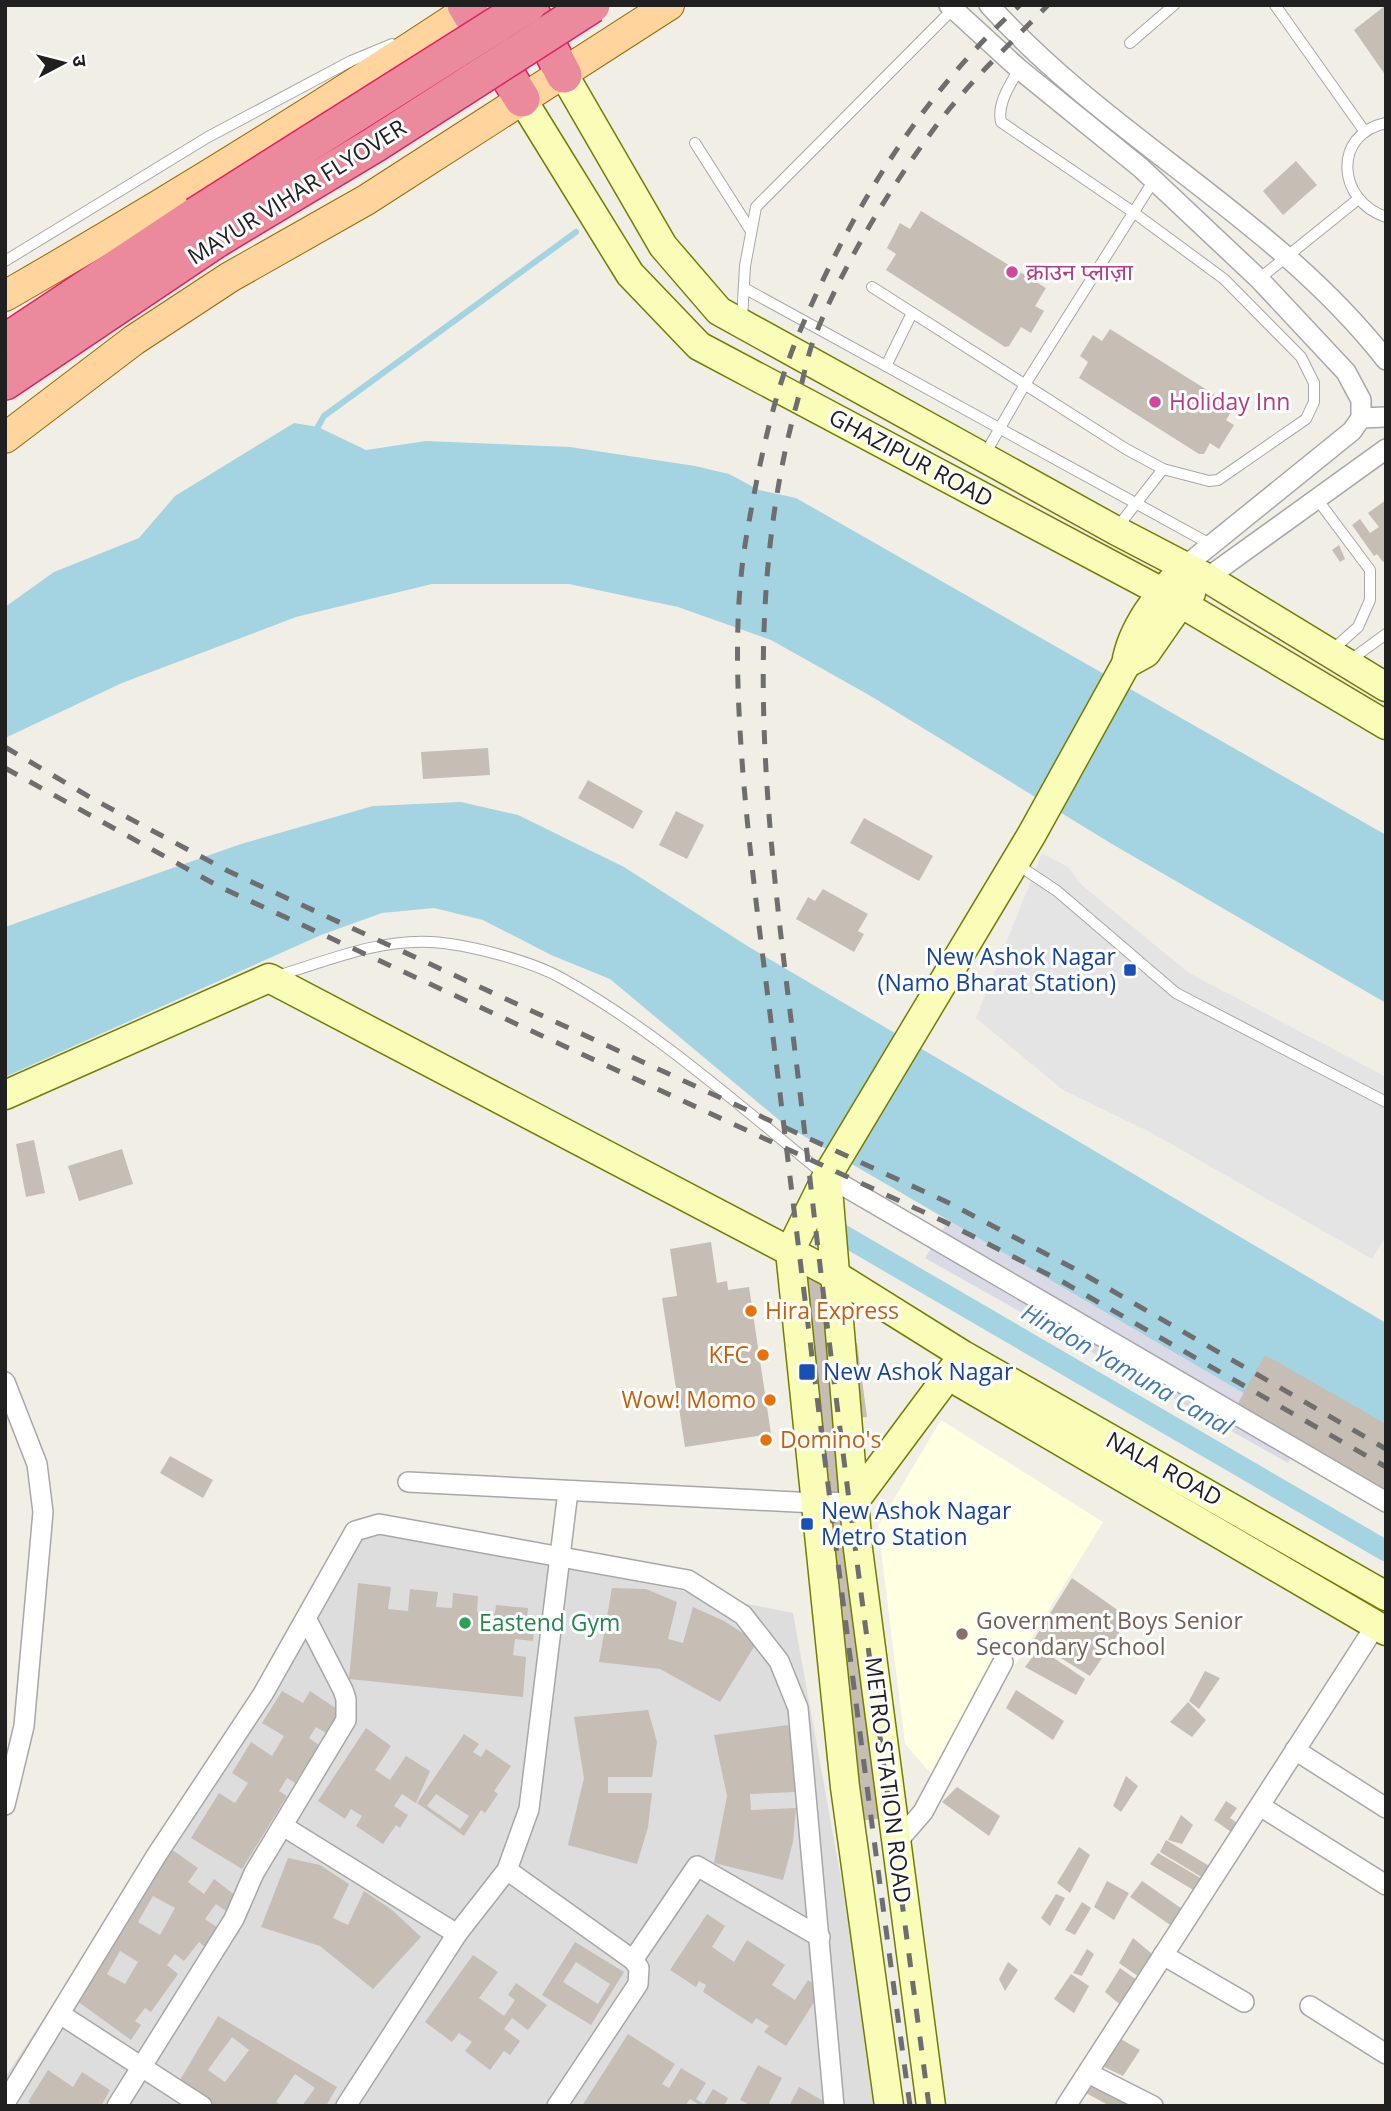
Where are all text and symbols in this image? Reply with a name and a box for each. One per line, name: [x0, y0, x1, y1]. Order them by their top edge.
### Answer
north arrow: [28, 28, 98, 98]
text: उ: [66, 54, 94, 69]
street label: MAYUR VIHAR FLYOVER: [181, 111, 412, 272]
place label: क्राउन प्लाज़ा: [1026, 255, 1134, 287]
marker: क्राउन प्लाज़ा: [1004, 264, 1020, 280]
place label: Holiday Inn: [1169, 385, 1290, 417]
marker: Holiday Inn: [1147, 394, 1163, 410]
street label: GHAZIPUR ROAD: [824, 400, 999, 514]
place label: New Ashok Nagar (Namo Bharat Station): [878, 940, 1117, 998]
marker: New Ashok Nagar (Namo Bharat Station): [1122, 962, 1138, 978]
place label: Hira Express: [765, 1294, 899, 1326]
water label: Hindon Yamuna Canal: [1016, 1295, 1240, 1443]
marker: Hira Express: [743, 1303, 759, 1319]
place label: KFC: [709, 1338, 749, 1370]
marker: KFC: [755, 1347, 771, 1363]
place label: New Ashok Nagar: [823, 1355, 1014, 1387]
marker: New Ashok Nagar: [797, 1362, 817, 1382]
place label: Wow! Momo: [621, 1383, 756, 1415]
marker: Wow! Momo: [762, 1392, 778, 1408]
place label: Domino's: [780, 1423, 882, 1455]
street label: NALA ROAD: [1101, 1423, 1228, 1513]
marker: Domino's: [758, 1432, 774, 1448]
place label: New Ashok Nagar Metro Station: [821, 1494, 1012, 1552]
marker: New Ashok Nagar Metro Station: [799, 1516, 815, 1532]
place label: Government Boys Senior Secondary School: [976, 1604, 1243, 1662]
place label: Eastend Gym: [479, 1606, 620, 1638]
marker: Eastend Gym: [457, 1615, 473, 1631]
marker: Government Boys Senior Secondary School: [954, 1626, 970, 1642]
street label: METRO STATION ROAD: [858, 1655, 920, 1905]

